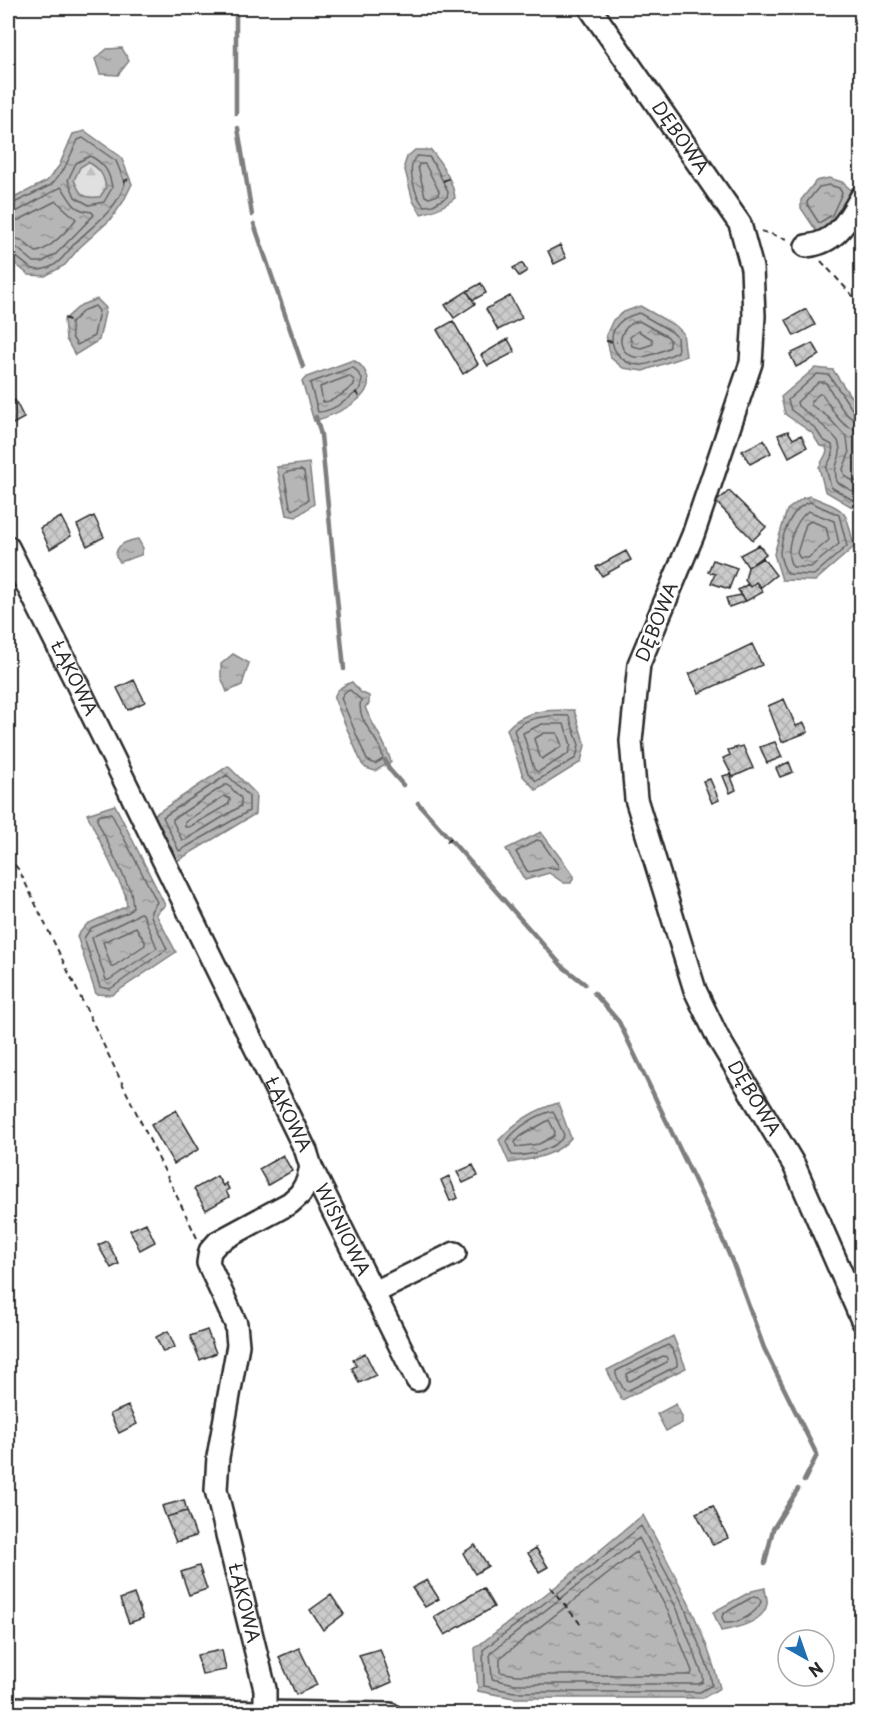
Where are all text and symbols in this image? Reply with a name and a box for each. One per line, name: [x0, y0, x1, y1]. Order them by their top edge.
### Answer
street label: DĘBOWA: [646, 95, 716, 179]
street label: DĘBOWA: [627, 577, 684, 665]
street label: ŁĄKOWA: [45, 635, 106, 720]
street label: DĘBOWA: [722, 1055, 789, 1140]
street label: ŁĄKOWA: [259, 1071, 319, 1156]
street label: WIŚNIOWA: [309, 1178, 378, 1280]
street label: ŁĄKOWA: [222, 1560, 268, 1646]
north arrow: [776, 1628, 836, 1688]
text: N: [804, 1657, 829, 1684]

